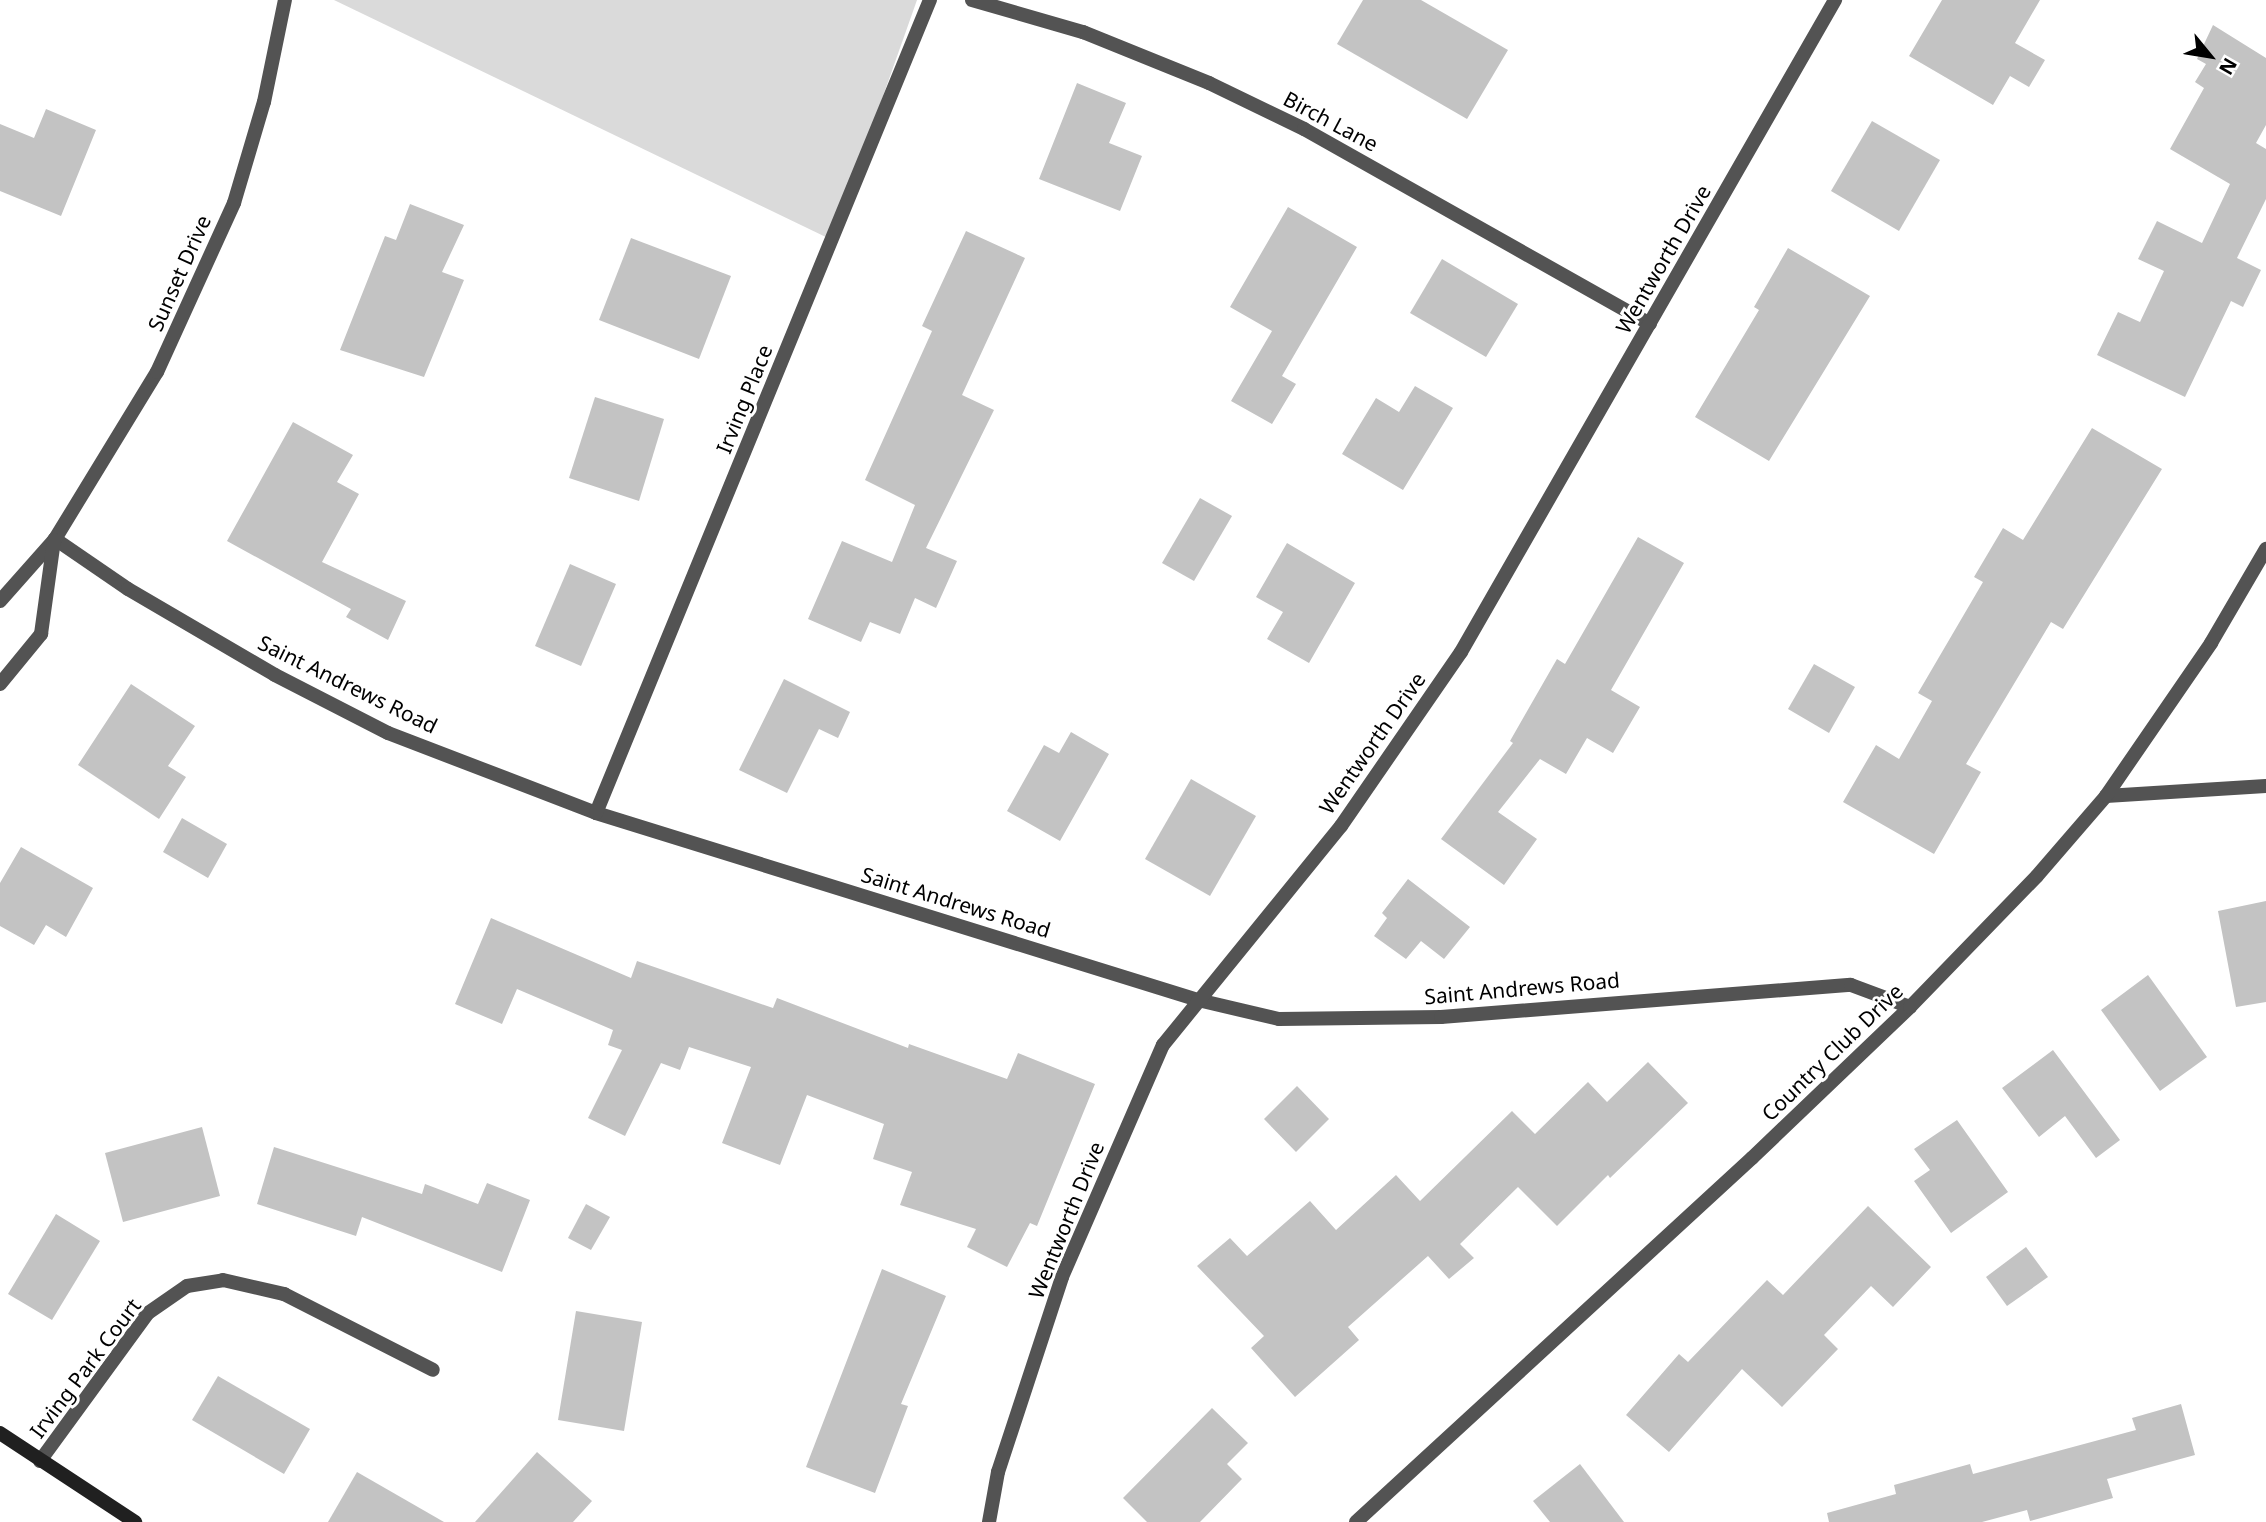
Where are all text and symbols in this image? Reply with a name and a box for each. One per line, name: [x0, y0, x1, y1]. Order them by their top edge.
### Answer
north arrow: [2175, 21, 2245, 91]
text: N: [2213, 53, 2243, 80]
street label: Birch Lane: [1279, 86, 1383, 156]
street label: Wentworth Drive: [1610, 180, 1716, 338]
street label: Sunset Drive: [142, 211, 216, 335]
street label: Irving Place: [711, 341, 777, 457]
street label: Saint Andrews Road: [254, 630, 442, 738]
street label: Wentworth Drive: [1314, 667, 1430, 819]
street label: Saint Andrews Road: [858, 861, 1054, 943]
street label: Saint Andrews Road: [1423, 967, 1621, 1009]
street label: Country Club Drive: [1756, 978, 1908, 1126]
street label: Wentworth Drive: [1023, 1138, 1109, 1302]
street label: Irving Park Court: [24, 1293, 146, 1443]

